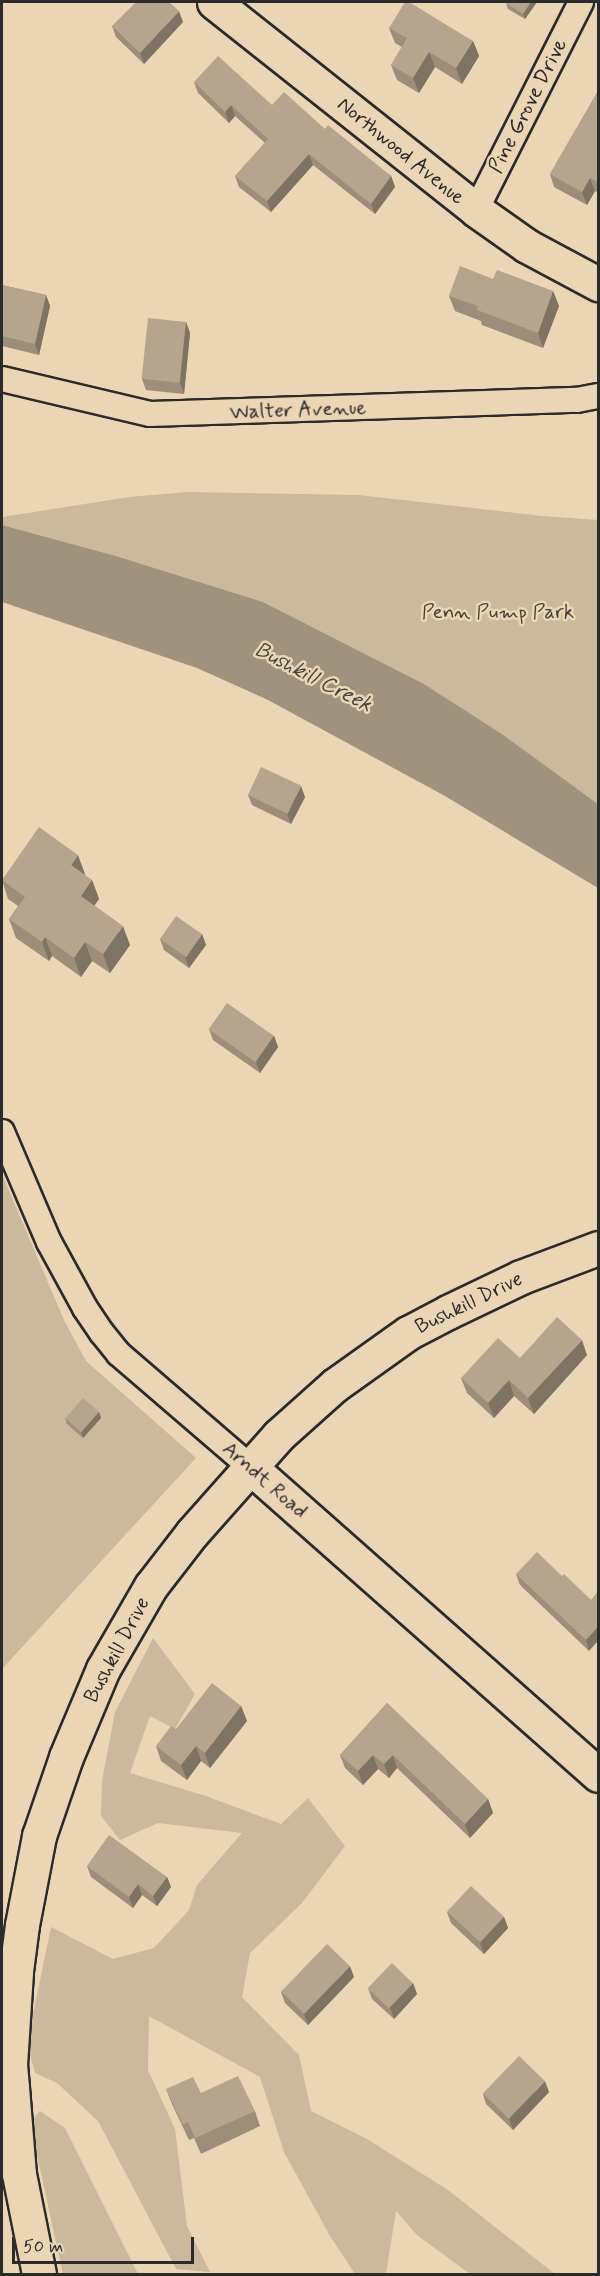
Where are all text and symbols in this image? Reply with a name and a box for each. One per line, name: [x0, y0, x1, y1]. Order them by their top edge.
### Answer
street label: Pine Grove Drive: [484, 35, 572, 177]
street label: Northwood Avenue: [330, 90, 472, 212]
street label: Walter Avenue: [230, 395, 366, 425]
park label: Penn Pump Park: [422, 599, 574, 625]
water label: Bushkill Creek: [250, 637, 376, 719]
street label: Bushkill Drive: [411, 1266, 527, 1340]
street label: Arndt Road: [217, 1436, 313, 1524]
street label: Bushkill Drive: [79, 1593, 155, 1707]
scale bar: [15, 2225, 196, 2263]
text: 50 m: [23, 2235, 63, 2259]

